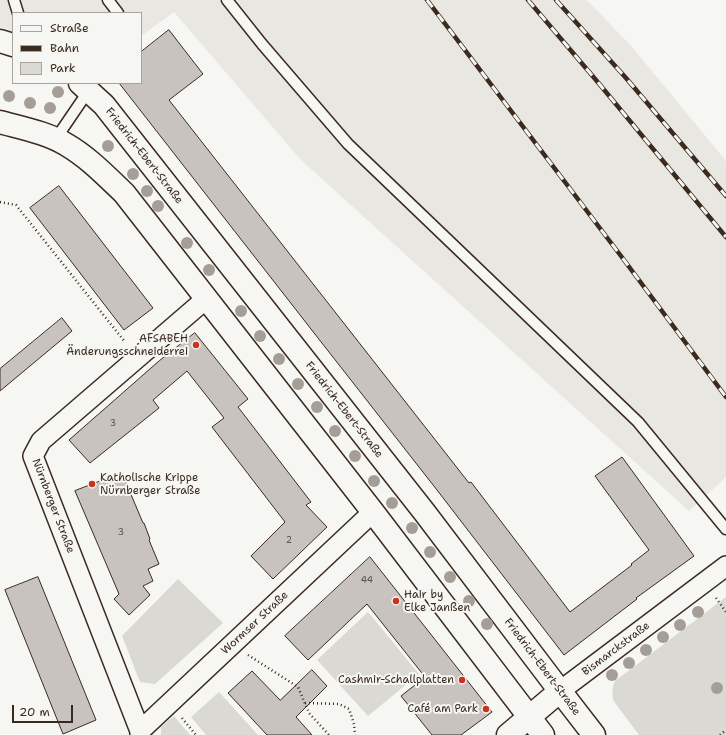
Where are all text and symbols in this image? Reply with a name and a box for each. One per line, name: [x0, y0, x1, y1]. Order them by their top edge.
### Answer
legend: [12, 12, 142, 84]
text: Straße: [50, 20, 89, 36]
text: Bahn: [50, 40, 79, 56]
text: Park: [50, 60, 76, 76]
street label: Friedrich-Ebert-Straße: [102, 105, 186, 207]
place label: AFSABEH Änderungsschneiderrei: [66, 332, 188, 358]
marker: AFSABEH Änderungsschneiderrei: [191, 340, 201, 350]
street label: Friedrich-Ebert-Straße: [302, 359, 386, 461]
house number: 3: [110, 419, 116, 429]
street label: Nürnberger Straße: [29, 457, 77, 555]
place label: Katholische Krippe Nürnberger Straße: [100, 471, 200, 497]
marker: Katholische Krippe Nürnberger Straße: [87, 479, 97, 489]
house number: 3: [118, 528, 124, 538]
house number: 2: [286, 536, 292, 546]
house number: 44: [361, 576, 373, 586]
place label: Hair by Elke Janßen: [404, 588, 470, 614]
street label: Wormser Straße: [219, 589, 291, 657]
marker: Hair by Elke Janßen: [391, 596, 401, 606]
street label: Friedrich-Ebert-Straße: [501, 616, 583, 718]
street label: Bismarckstraße: [579, 619, 653, 679]
place label: Cashmir-Schallplatten: [338, 673, 454, 687]
marker: Cashmir-Schallplatten: [457, 675, 467, 685]
scale bar: [14, 697, 75, 723]
place label: Café am Park: [407, 702, 478, 716]
text: 20 m: [19, 704, 50, 720]
marker: Café am Park: [481, 704, 491, 714]

